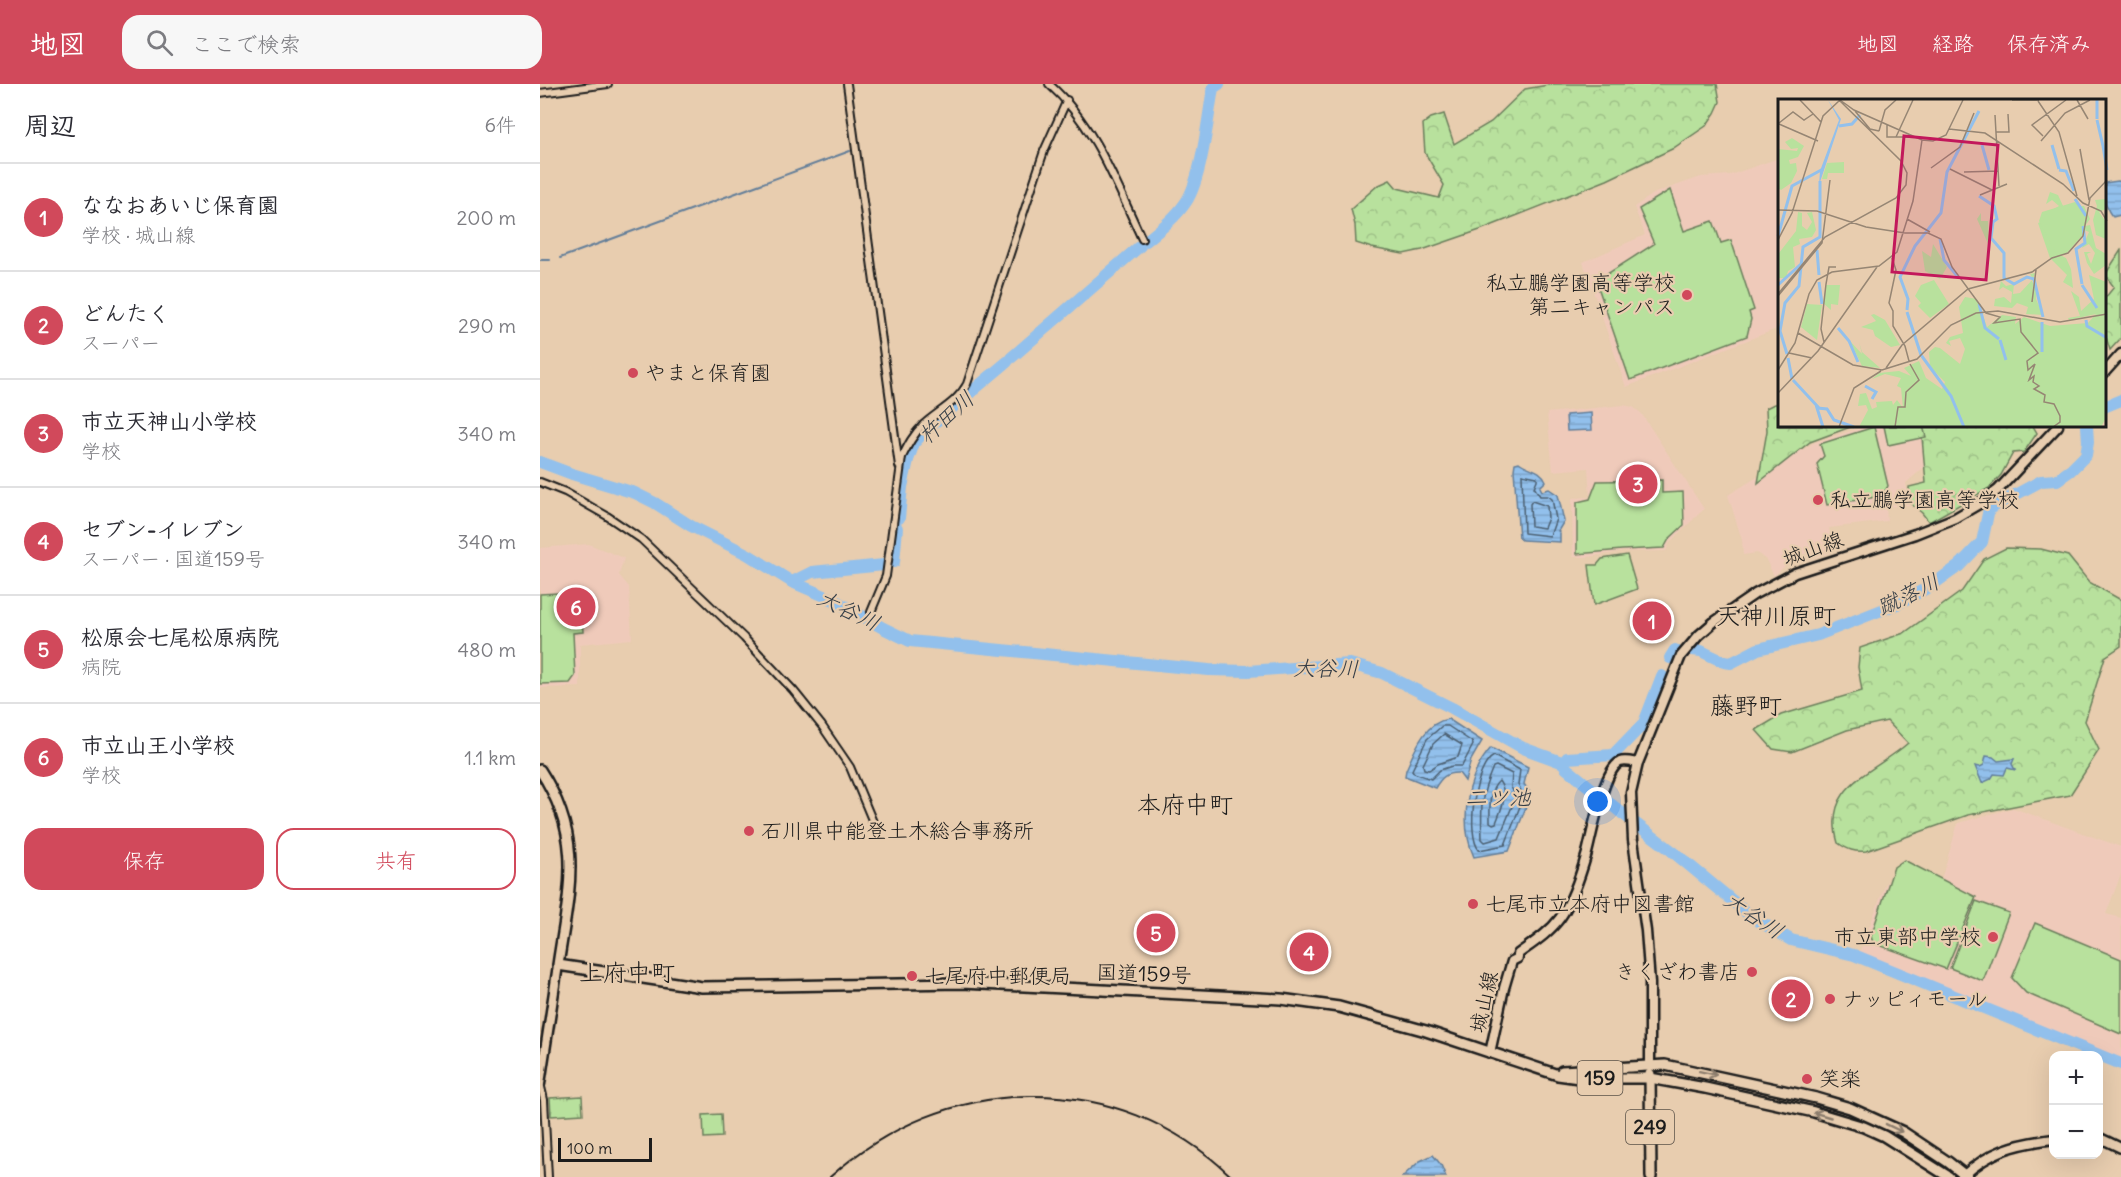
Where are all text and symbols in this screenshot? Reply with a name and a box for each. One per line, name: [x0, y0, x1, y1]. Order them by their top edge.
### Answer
search box: [122, 15, 542, 69]
text: 地図: [30, 26, 86, 62]
icon: search: [143, 26, 176, 59]
text: ここで検索: [191, 30, 301, 58]
text: 地図: [1857, 30, 1899, 57]
text: 経路: [1932, 30, 1974, 57]
text: 保存済み: [2007, 30, 2091, 57]
inset map: [1778, 99, 2106, 428]
text: 周辺: [24, 109, 76, 142]
text: 6件: [484, 112, 516, 137]
text: ななおあいじ保育園: [81, 191, 279, 219]
text: 1: [40, 205, 47, 230]
text: 200 m: [456, 205, 516, 230]
text: 学校 · 城山線: [81, 222, 195, 247]
place label: 私立鵬学園高等学校 第二キャンパス: [1486, 269, 1675, 320]
marker: 私立鵬学園高等学校 第二キャンパス: [1680, 288, 1694, 302]
text: どんたく: [81, 299, 170, 327]
text: 2: [38, 313, 49, 338]
text: 290 m: [458, 313, 516, 338]
text: スーパー: [81, 330, 160, 355]
place label: やまと保育園: [645, 359, 771, 386]
marker: やまと保育園: [626, 366, 640, 380]
water label: 杵田川: [912, 385, 980, 449]
text: 市立天神山小学校: [81, 407, 257, 435]
text: 3: [38, 421, 49, 446]
text: 340 m: [458, 421, 516, 446]
text: 学校: [81, 438, 121, 463]
pin: 3: [1618, 462, 1658, 506]
place label: 私立鵬学園高等学校: [1830, 486, 2019, 513]
marker: 私立鵬学園高等学校: [1811, 493, 1825, 507]
text: セブン-イレブン: [81, 515, 244, 543]
street label: 城山線: [1779, 525, 1847, 572]
text: 4: [38, 529, 49, 554]
text: 340 m: [458, 529, 516, 554]
text: スーパー · 国道159号: [81, 546, 265, 571]
water label: 蹴落川: [1872, 567, 1944, 621]
water label: 大谷川: [813, 583, 885, 637]
pin: 6: [556, 584, 596, 630]
pin: 1: [1632, 598, 1672, 644]
district label: 天神川原町: [1716, 600, 1836, 630]
text: 松原会七尾松原病院: [81, 623, 279, 651]
text: 5: [38, 637, 49, 662]
text: 480 m: [457, 637, 516, 662]
water label: 大谷川: [1293, 653, 1359, 683]
text: 病院: [81, 654, 121, 679]
district label: 藤野町: [1710, 690, 1782, 720]
text: 市立山王小学校: [81, 731, 235, 759]
text: 6: [38, 745, 49, 770]
text: 1.1 km: [464, 745, 516, 770]
text: 学校: [81, 762, 121, 787]
water label: 二ツ池: [1465, 783, 1532, 811]
your location: [1583, 787, 1612, 816]
district label: 本府中町: [1137, 789, 1233, 819]
place label: 石川県中能登土木総合事務所: [761, 817, 1034, 844]
marker: 石川県中能登土木総合事務所: [742, 824, 756, 838]
button: 保存: [24, 828, 264, 890]
button: 共有: [276, 828, 516, 890]
water label: 大谷川: [1719, 885, 1789, 945]
place label: 七尾市立本府中図書館: [1485, 890, 1695, 917]
marker: 七尾市立本府中図書館: [1466, 897, 1480, 911]
pin: 5: [1136, 910, 1176, 956]
place label: 市立東部中学校: [1834, 923, 1981, 950]
pin: 4: [1290, 930, 1328, 974]
marker: 市立東部中学校: [1986, 930, 2000, 944]
district label: 上府中町: [579, 957, 675, 987]
street label: 国道159号: [1096, 958, 1192, 989]
place label: きくざわ書店: [1615, 958, 1740, 985]
place label: 七尾府中郵便局: [924, 962, 1071, 989]
marker: きくざわ書店: [1745, 965, 1759, 979]
street label: 城山線: [1463, 968, 1504, 1036]
marker: 七尾府中郵便局: [905, 969, 919, 983]
pin: 2: [1772, 976, 1810, 1022]
place label: ナッピィモール: [1842, 985, 1988, 1012]
marker: ナッピィモール: [1823, 992, 1837, 1006]
map controls: [2049, 1051, 2103, 1159]
button: +: [2049, 1051, 2103, 1105]
road number: 159: [1578, 1061, 1622, 1095]
place label: 笑楽: [1819, 1065, 1861, 1092]
one-way arrow: [1698, 1068, 1717, 1080]
marker: 笑楽: [1800, 1072, 1814, 1086]
button: −: [2049, 1105, 2103, 1159]
one-way arrow: [1813, 1109, 1832, 1120]
road number: 249: [1626, 1110, 1674, 1144]
one-way arrow: [1885, 1123, 1903, 1135]
scale bar: [558, 1135, 652, 1162]
text: 100 m: [567, 1138, 612, 1158]

